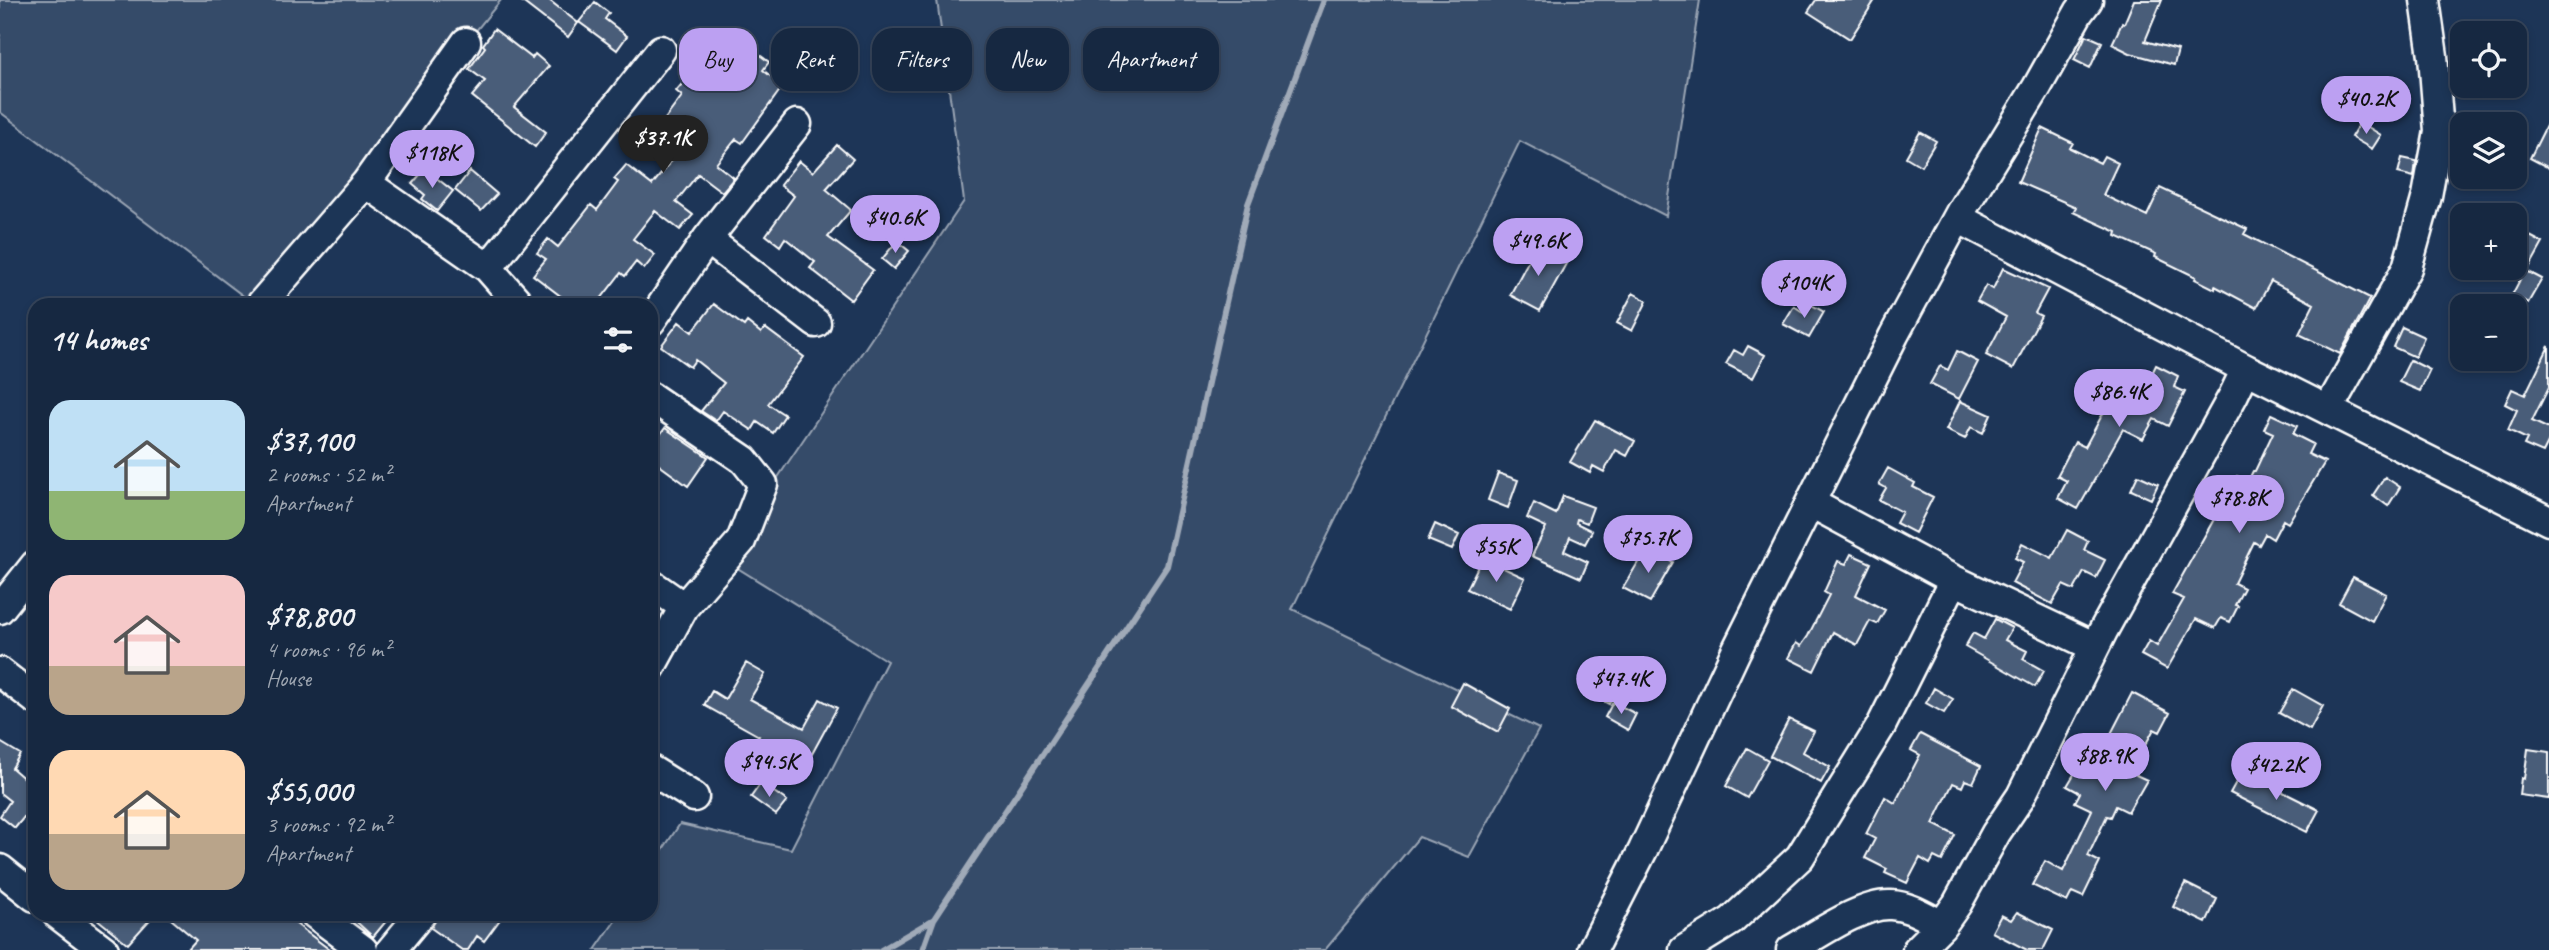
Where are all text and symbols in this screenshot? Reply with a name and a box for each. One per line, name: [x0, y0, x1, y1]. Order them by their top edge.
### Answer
map controls: [2450, 21, 2527, 371]
button: locate: [2450, 21, 2527, 98]
chip: Buy: [679, 28, 757, 91]
chip: Rent: [771, 28, 858, 91]
chip: Filters: [872, 28, 972, 91]
chip: New: [986, 28, 1069, 91]
chip: Apartment: [1083, 28, 1219, 91]
pin: $40.2K: [2309, 76, 2423, 136]
text: $40.2K: [2337, 84, 2395, 113]
button: layers: [2450, 112, 2527, 189]
pin: $37.1K: [606, 116, 720, 175]
text: $37.1K: [634, 123, 692, 152]
pin: $118K: [383, 130, 481, 190]
text: $118K: [405, 138, 459, 167]
pin: $40.6K: [838, 196, 952, 255]
text: $40.6K: [866, 203, 924, 232]
button: +: [2450, 203, 2527, 280]
pin: $49.6K: [1481, 218, 1595, 278]
text: $49.6K: [1509, 226, 1567, 255]
pin: $104K: [1755, 260, 1853, 320]
text: $104K: [1777, 268, 1831, 297]
button: −: [2450, 294, 2527, 371]
text: 14 homes: [49, 321, 147, 359]
icon: filters: [599, 321, 637, 359]
pin: $86.4K: [2062, 370, 2176, 429]
text: $86.4K: [2090, 377, 2148, 406]
text: $37,100: [266, 422, 353, 460]
icon: home: [105, 428, 189, 512]
text: 2 rooms · 52 m²: [266, 460, 390, 489]
pin: $78.8K: [2182, 476, 2296, 535]
text: $78.8K: [2210, 483, 2268, 512]
text: Apartment: [266, 489, 351, 518]
pin: $75.7K: [1591, 516, 1705, 575]
text: $75.7K: [1619, 523, 1677, 552]
pin: $55K: [1455, 524, 1537, 584]
text: $55K: [1475, 532, 1517, 561]
text: $78,800: [266, 597, 353, 635]
icon: home: [105, 603, 189, 687]
text: 4 rooms · 96 m²: [266, 635, 390, 664]
pin: $47.4K: [1564, 656, 1678, 716]
text: House: [266, 664, 311, 693]
text: $47.4K: [1592, 664, 1650, 693]
pin: $88.9K: [2048, 734, 2162, 793]
pin: $94.5K: [712, 740, 826, 799]
text: $88.9K: [2076, 741, 2134, 770]
pin: $42.2K: [2219, 742, 2333, 802]
text: $94.5K: [741, 747, 798, 776]
text: $42.2K: [2247, 750, 2305, 779]
text: $55,000: [266, 772, 352, 810]
icon: home: [105, 778, 189, 862]
text: 3 rooms · 92 m²: [266, 810, 390, 839]
text: Apartment: [266, 839, 351, 868]

